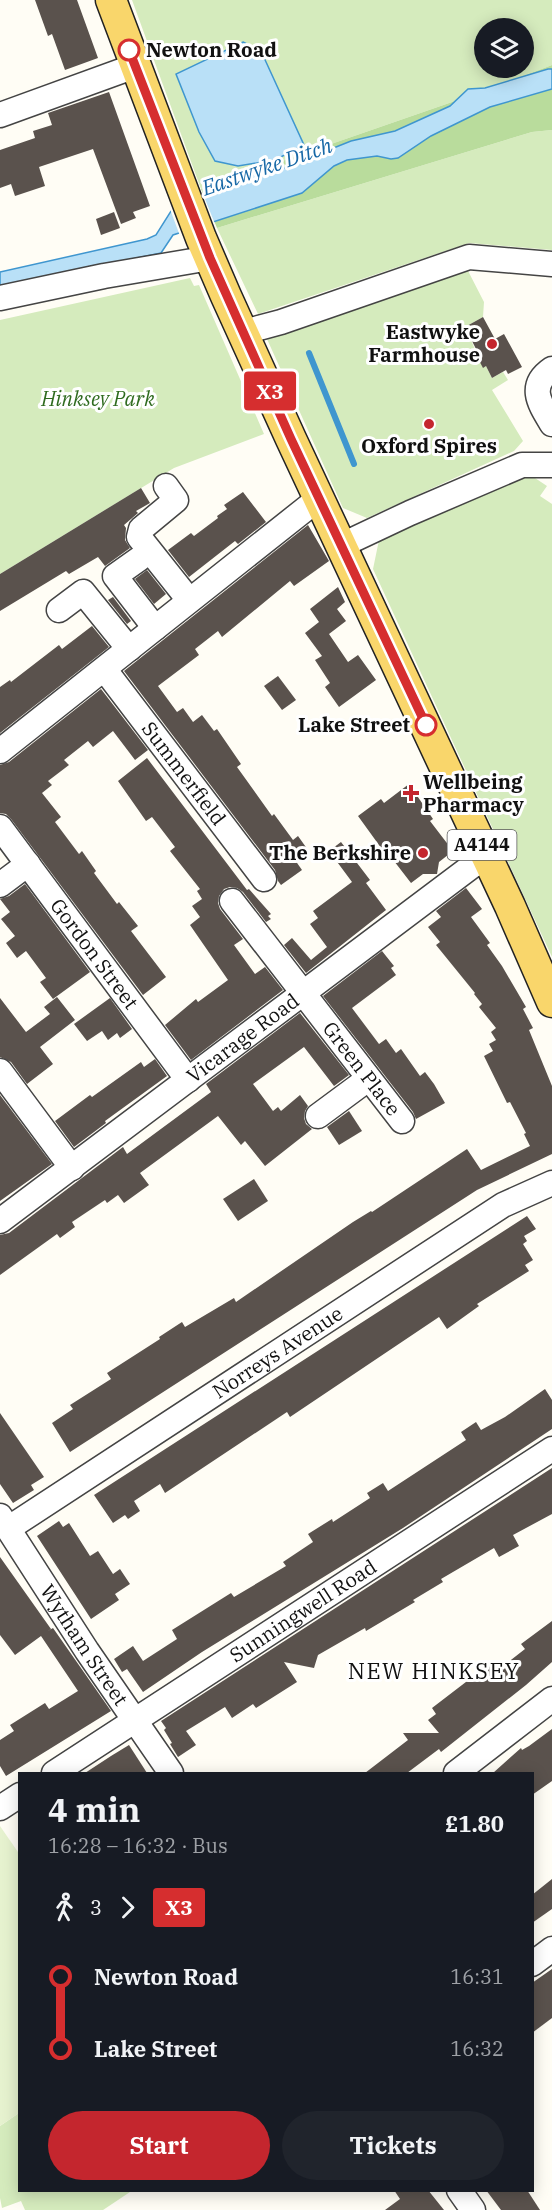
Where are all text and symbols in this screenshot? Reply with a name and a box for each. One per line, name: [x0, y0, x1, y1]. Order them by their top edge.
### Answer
map controls: [474, 18, 534, 78]
button: layers: [474, 18, 534, 78]
place label: Newton Road: [146, 36, 277, 63]
marker: Newton Road: [118, 39, 140, 61]
water label: Eastwyke Ditch: [197, 131, 336, 202]
place label: Eastwyke Farmhouse: [368, 318, 480, 368]
marker: Eastwyke Farmhouse: [485, 337, 499, 351]
line badge: X3: [243, 372, 297, 410]
text: X3: [256, 377, 284, 405]
park label: Hinksey Park: [40, 385, 155, 412]
marker: Oxford Spires: [422, 417, 436, 431]
place label: Oxford Spires: [361, 432, 497, 459]
place label: Lake Street: [298, 711, 411, 738]
marker: Lake Street: [415, 714, 437, 736]
street label: Summerfield: [136, 716, 232, 831]
place label: Wellbeing Pharmacy: [423, 768, 524, 818]
marker: Wellbeing Pharmacy: [404, 786, 418, 800]
road number: A4144: [448, 830, 516, 860]
place label: The Berkshire: [269, 839, 411, 866]
marker: The Berkshire: [416, 846, 430, 860]
street label: Gordon Street: [45, 893, 145, 1014]
street label: Vicarage Road: [181, 987, 304, 1089]
street label: Green Place: [317, 1016, 407, 1121]
street label: Norreys Avenue: [207, 1299, 348, 1404]
street label: Sunningwell Road: [224, 1553, 381, 1668]
street label: Wytham Street: [34, 1579, 135, 1711]
district label: NEW HINKSEY: [348, 1656, 520, 1685]
text: 4 min: [48, 1788, 140, 1831]
text: £1.80: [445, 1809, 504, 1838]
text: 16:28 – 16:32 · Bus: [48, 1832, 228, 1859]
icon: walk: [48, 1891, 81, 1924]
icon: forward: [111, 1891, 144, 1924]
text: X3: [165, 1893, 193, 1921]
text: 3: [90, 1894, 102, 1921]
text: Newton Road: [94, 1962, 238, 1991]
text: 16:31: [450, 1963, 504, 1990]
text: Lake Street: [94, 2034, 217, 2063]
text: 16:32: [450, 2035, 504, 2062]
button: Start: [48, 2111, 270, 2180]
button: Tickets: [282, 2111, 504, 2180]

